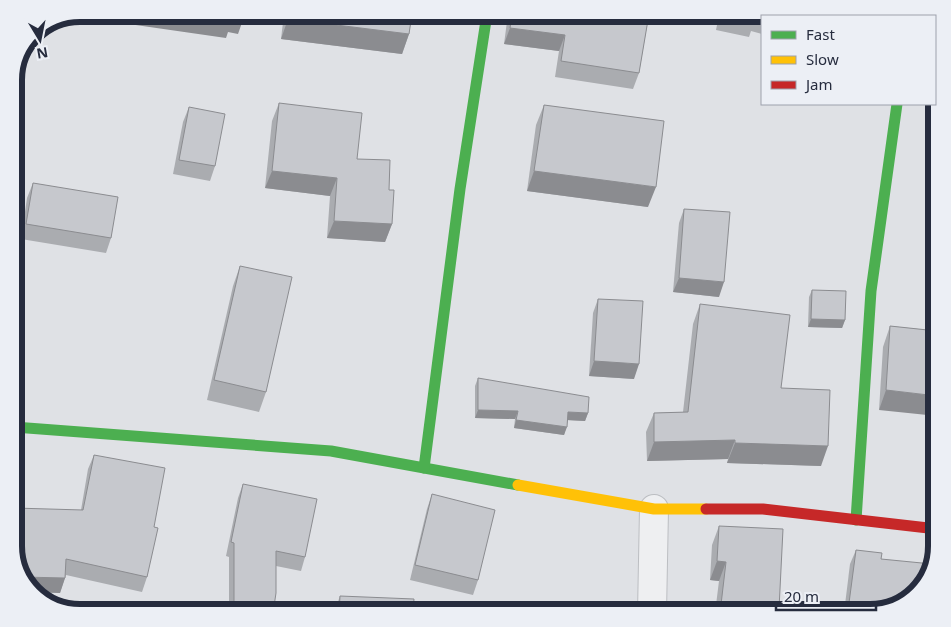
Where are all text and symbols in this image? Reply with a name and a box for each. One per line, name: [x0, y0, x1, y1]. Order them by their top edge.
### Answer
north arrow: [15, 15, 65, 65]
legend: [761, 15, 936, 105]
text: Fast: [806, 24, 835, 44]
text: N: [35, 43, 50, 64]
text: Slow: [806, 49, 839, 69]
text: Jam: [804, 74, 833, 94]
scale bar: [776, 580, 876, 612]
text: 20 m: [784, 586, 819, 606]

